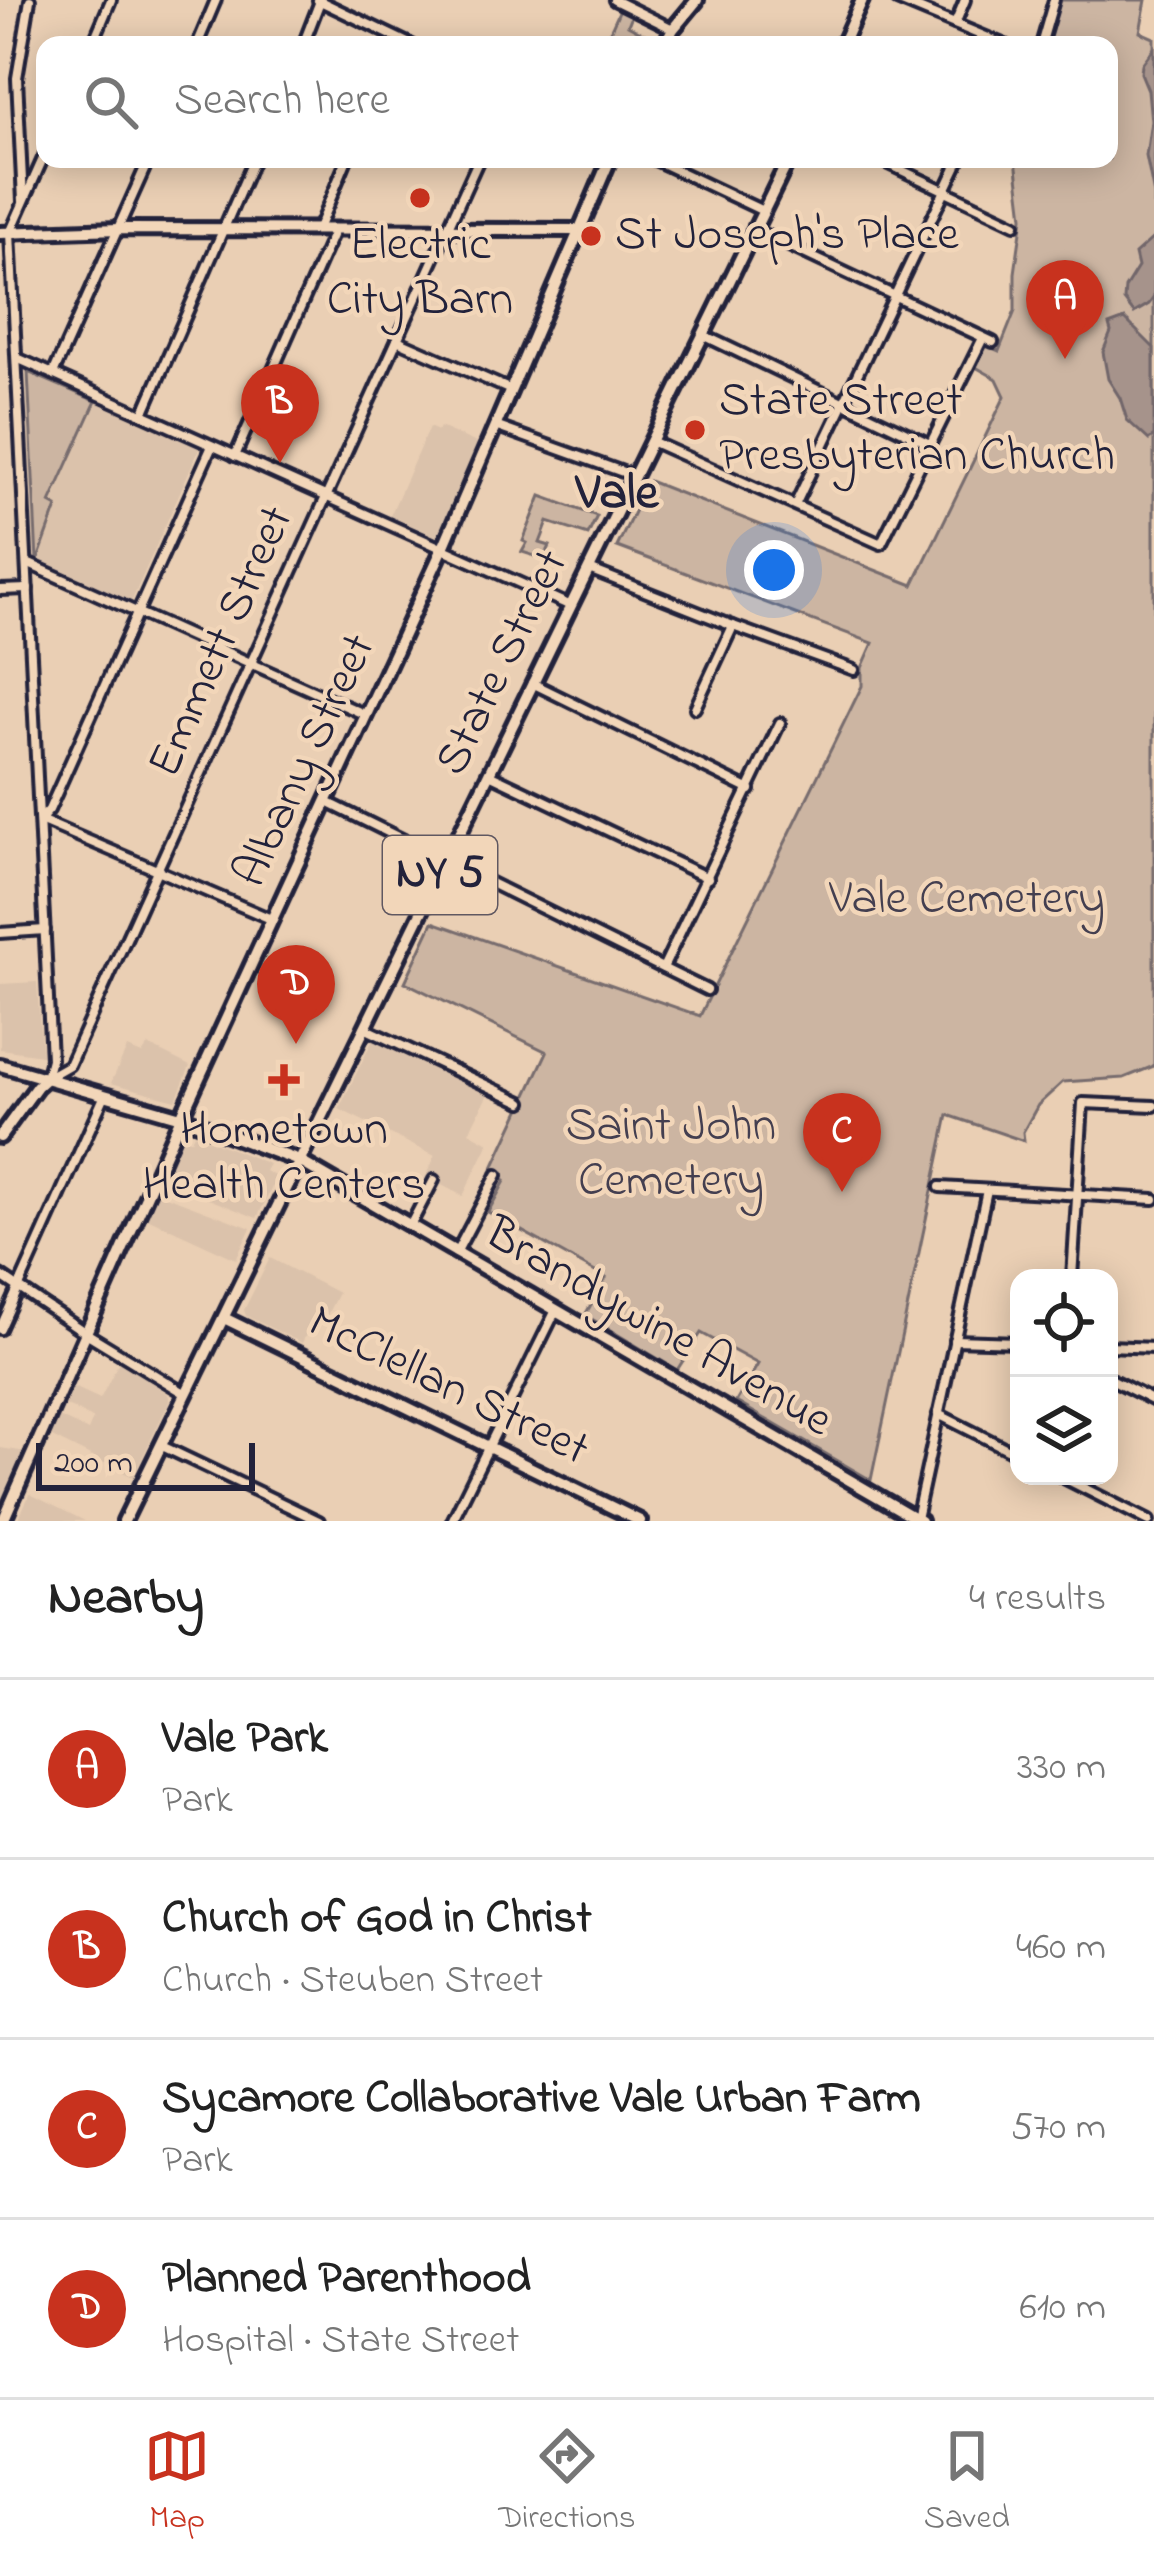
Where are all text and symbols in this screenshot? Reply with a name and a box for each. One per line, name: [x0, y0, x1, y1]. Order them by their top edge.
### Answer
search box: [36, 36, 1118, 168]
icon: search: [78, 69, 144, 135]
text: Search here: [174, 69, 390, 135]
marker: Electric City Barn: [407, 185, 433, 211]
place label: St Joseph's Place: [615, 201, 959, 271]
place label: Electric City Barn: [327, 211, 513, 336]
marker: St Joseph's Place: [578, 223, 604, 249]
pin: A: [1026, 260, 1104, 359]
pin: B: [241, 364, 319, 463]
place label: State Street Presbyterian Church: [719, 367, 1115, 492]
marker: State Street Presbyterian Church: [682, 417, 708, 443]
district label: Vale: [575, 457, 660, 532]
street label: Emmett Street: [131, 495, 313, 789]
street label: State Street: [418, 538, 588, 788]
your location: [744, 540, 804, 600]
street label: Albany Street: [217, 623, 395, 899]
road number: NY 5: [383, 836, 497, 914]
park label: Vale Cemetery: [828, 865, 1105, 935]
pin: D: [257, 945, 335, 1044]
marker: Hometown Health Centers: [268, 1064, 300, 1096]
park label: Saint John Cemetery: [566, 1092, 776, 1217]
pin: C: [803, 1093, 881, 1192]
place label: Hometown Health Centers: [143, 1096, 425, 1221]
street label: Brandywine Avenue: [470, 1199, 845, 1456]
map controls: [1010, 1269, 1118, 1485]
button: locate: [1010, 1269, 1118, 1377]
street label: McClellan Street: [296, 1289, 600, 1485]
button: layers: [1010, 1377, 1118, 1485]
scale bar: [36, 1437, 255, 1490]
text: 200 m: [54, 1440, 133, 1488]
text: Nearby: [48, 1562, 204, 1637]
text: 4 results: [969, 1571, 1106, 1628]
text: Vale Park: [162, 1707, 328, 1773]
text: A: [75, 1740, 99, 1797]
text: 330 m: [1017, 1740, 1106, 1797]
text: Park: [162, 1773, 232, 1830]
text: Church of God in Christ: [162, 1887, 592, 1953]
text: B: [74, 1920, 100, 1977]
text: 460 m: [1016, 1920, 1106, 1977]
text: Church · Steuben Street: [162, 1953, 543, 2010]
text: Sycamore Collaborative Vale Urban Farm: [162, 2067, 921, 2133]
text: C: [76, 2100, 98, 2157]
text: 570 m: [1011, 2100, 1106, 2157]
text: Park: [162, 2133, 232, 2190]
text: Planned Parenthood: [162, 2247, 531, 2313]
text: D: [73, 2280, 101, 2337]
text: 610 m: [1020, 2280, 1106, 2337]
text: Hospital · State Street: [162, 2313, 519, 2370]
tab: Map: [144, 2423, 210, 2543]
tab: Directions: [498, 2423, 635, 2543]
tab: Saved: [924, 2423, 1010, 2543]

